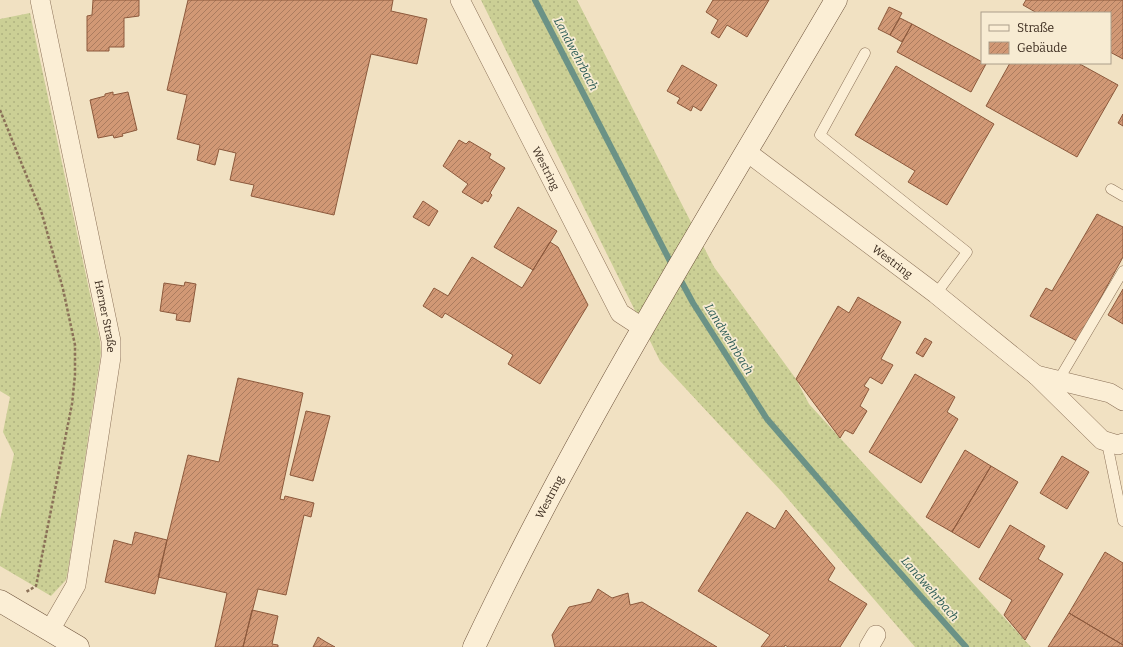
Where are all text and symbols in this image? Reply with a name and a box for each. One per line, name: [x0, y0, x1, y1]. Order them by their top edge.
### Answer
legend: [981, 12, 1111, 64]
water label: Landwehrbach: [551, 15, 601, 93]
text: Straße: [1017, 21, 1054, 35]
text: Gebäude: [1017, 41, 1067, 55]
street label: Westring: [530, 144, 562, 192]
street label: Westring: [870, 242, 915, 281]
street label: Herner Straße: [92, 279, 118, 352]
water label: Landwehrbach: [702, 301, 756, 377]
street label: Westring: [533, 473, 566, 521]
water label: Landwehrbach: [898, 554, 962, 624]

